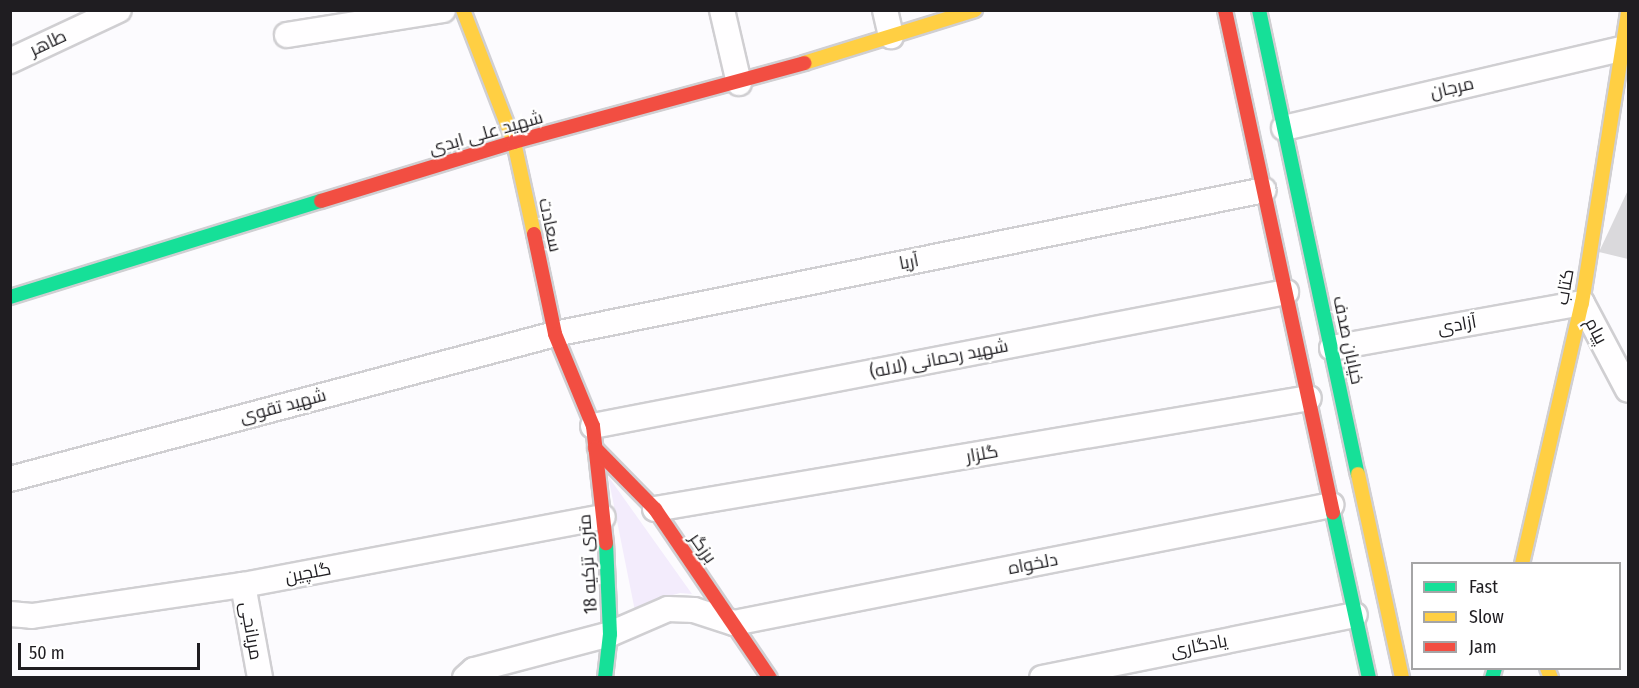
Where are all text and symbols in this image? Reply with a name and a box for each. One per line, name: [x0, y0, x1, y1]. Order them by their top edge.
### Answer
street label: طاهر: [26, 25, 70, 61]
street label: مرجان: [1428, 73, 1476, 103]
street label: شهید علی ابدی: [426, 106, 546, 160]
street label: سعادت: [534, 196, 566, 254]
street label: آریا: [897, 250, 921, 274]
street label: کتاب: [1551, 267, 1579, 307]
street label: خیابان صدف: [1328, 294, 1368, 386]
street label: آزادی: [1436, 311, 1478, 339]
street label: پیام: [1580, 314, 1612, 348]
street label: شهید رحمانی (لاله): [868, 335, 1010, 383]
street label: شهید تقوی: [237, 384, 329, 428]
street label: گلزار: [964, 441, 1000, 467]
street label: 18 متری تزکیه: [574, 513, 602, 615]
street label: برزگر: [685, 528, 721, 568]
street label: دلخواه: [1006, 549, 1060, 579]
street label: گلچین: [283, 558, 333, 588]
legend: [1411, 562, 1621, 670]
text: Fast: [1469, 576, 1498, 598]
street label: مریانجی: [235, 600, 267, 662]
text: Slow: [1469, 606, 1504, 628]
street label: یادگاری: [1169, 630, 1229, 662]
scale bar: [21, 631, 202, 669]
text: Jam: [1469, 636, 1497, 658]
text: 50 m: [29, 642, 65, 664]

